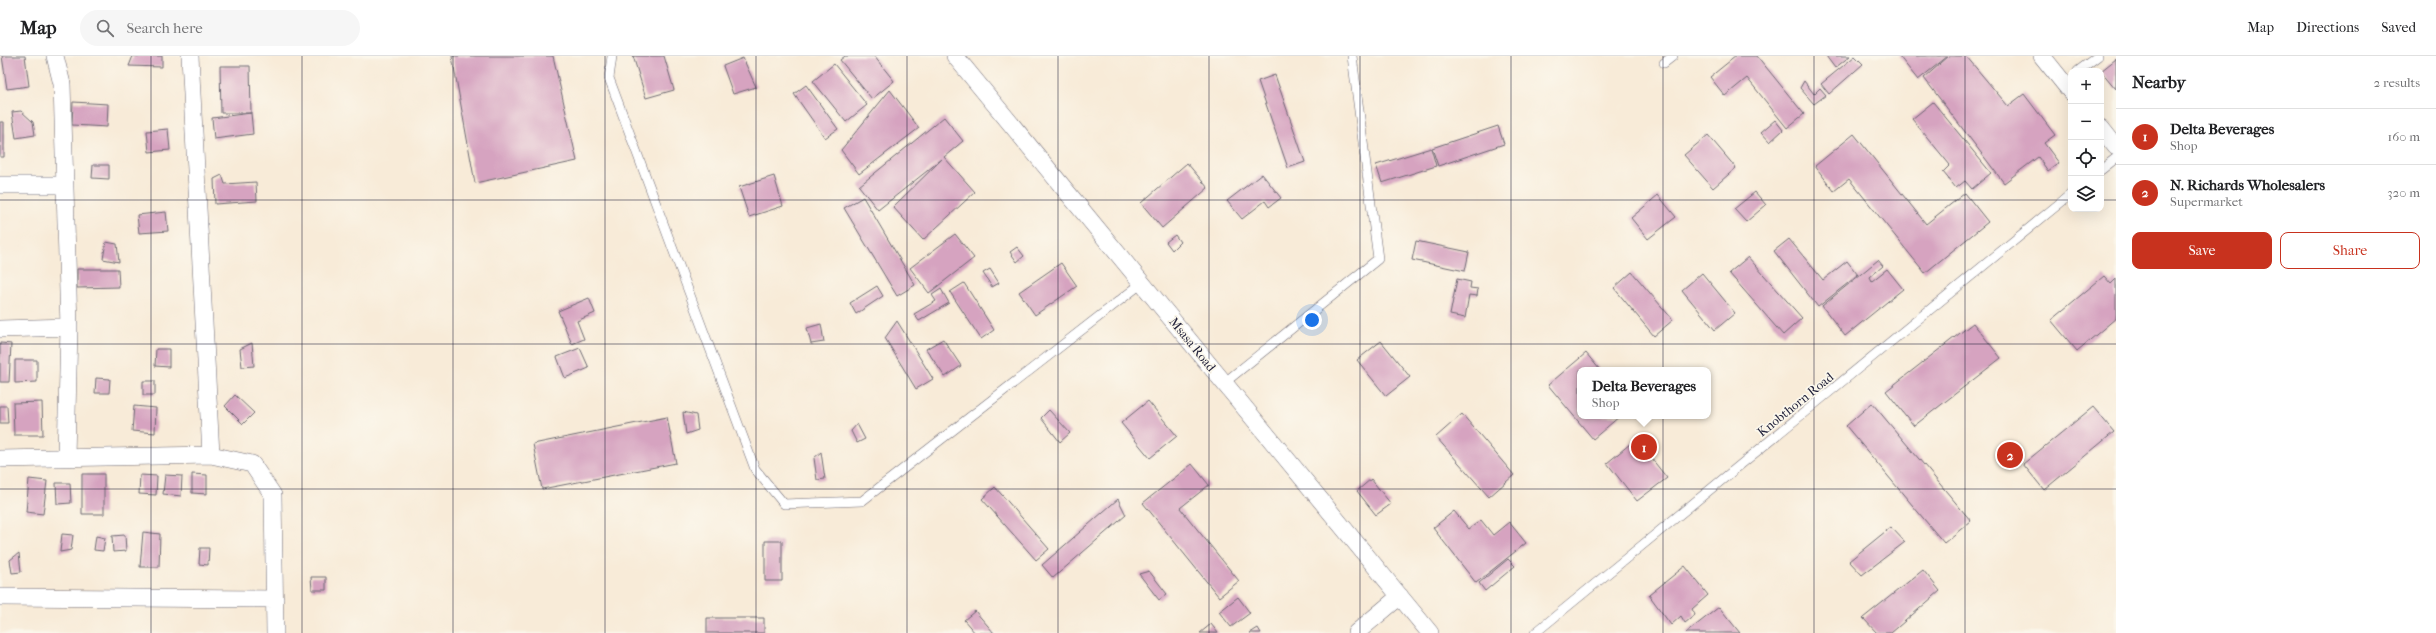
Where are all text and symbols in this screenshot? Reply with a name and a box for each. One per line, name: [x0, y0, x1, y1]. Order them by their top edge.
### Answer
search box: [80, 10, 360, 46]
text: Map: [20, 17, 56, 39]
icon: search: [94, 17, 116, 39]
text: Search here: [126, 19, 203, 37]
text: Map: [2247, 19, 2274, 36]
text: Directions: [2296, 19, 2359, 36]
text: Saved: [2381, 19, 2416, 36]
map controls: [2068, 68, 2104, 212]
button: +: [2068, 68, 2104, 104]
text: Nearby: [2132, 72, 2186, 92]
text: 2 results: [2374, 75, 2420, 90]
button: −: [2068, 104, 2104, 140]
text: Delta Beverages: [2170, 120, 2274, 138]
text: 1: [2143, 129, 2147, 144]
text: 160 m: [2388, 129, 2420, 144]
text: Shop: [2170, 138, 2198, 153]
button: locate: [2068, 140, 2104, 176]
button: layers: [2068, 176, 2104, 212]
text: N. Richards Wholesalers: [2170, 176, 2325, 194]
text: 2: [2142, 185, 2148, 200]
text: 320 m: [2387, 185, 2420, 200]
text: Supermarket: [2170, 194, 2243, 209]
button: Save: [2132, 232, 2272, 269]
button: Share: [2280, 232, 2420, 269]
your location: [1302, 310, 1322, 330]
street label: Msasa Road: [1166, 314, 1220, 375]
popup: [1577, 367, 1711, 419]
street label: Knobthorn Road: [1754, 369, 1837, 440]
text: Delta Beverages: [1592, 377, 1696, 395]
text: Shop: [1592, 395, 1619, 410]
pin: 1: [1631, 432, 1657, 462]
pin: 2: [1997, 440, 2023, 470]

